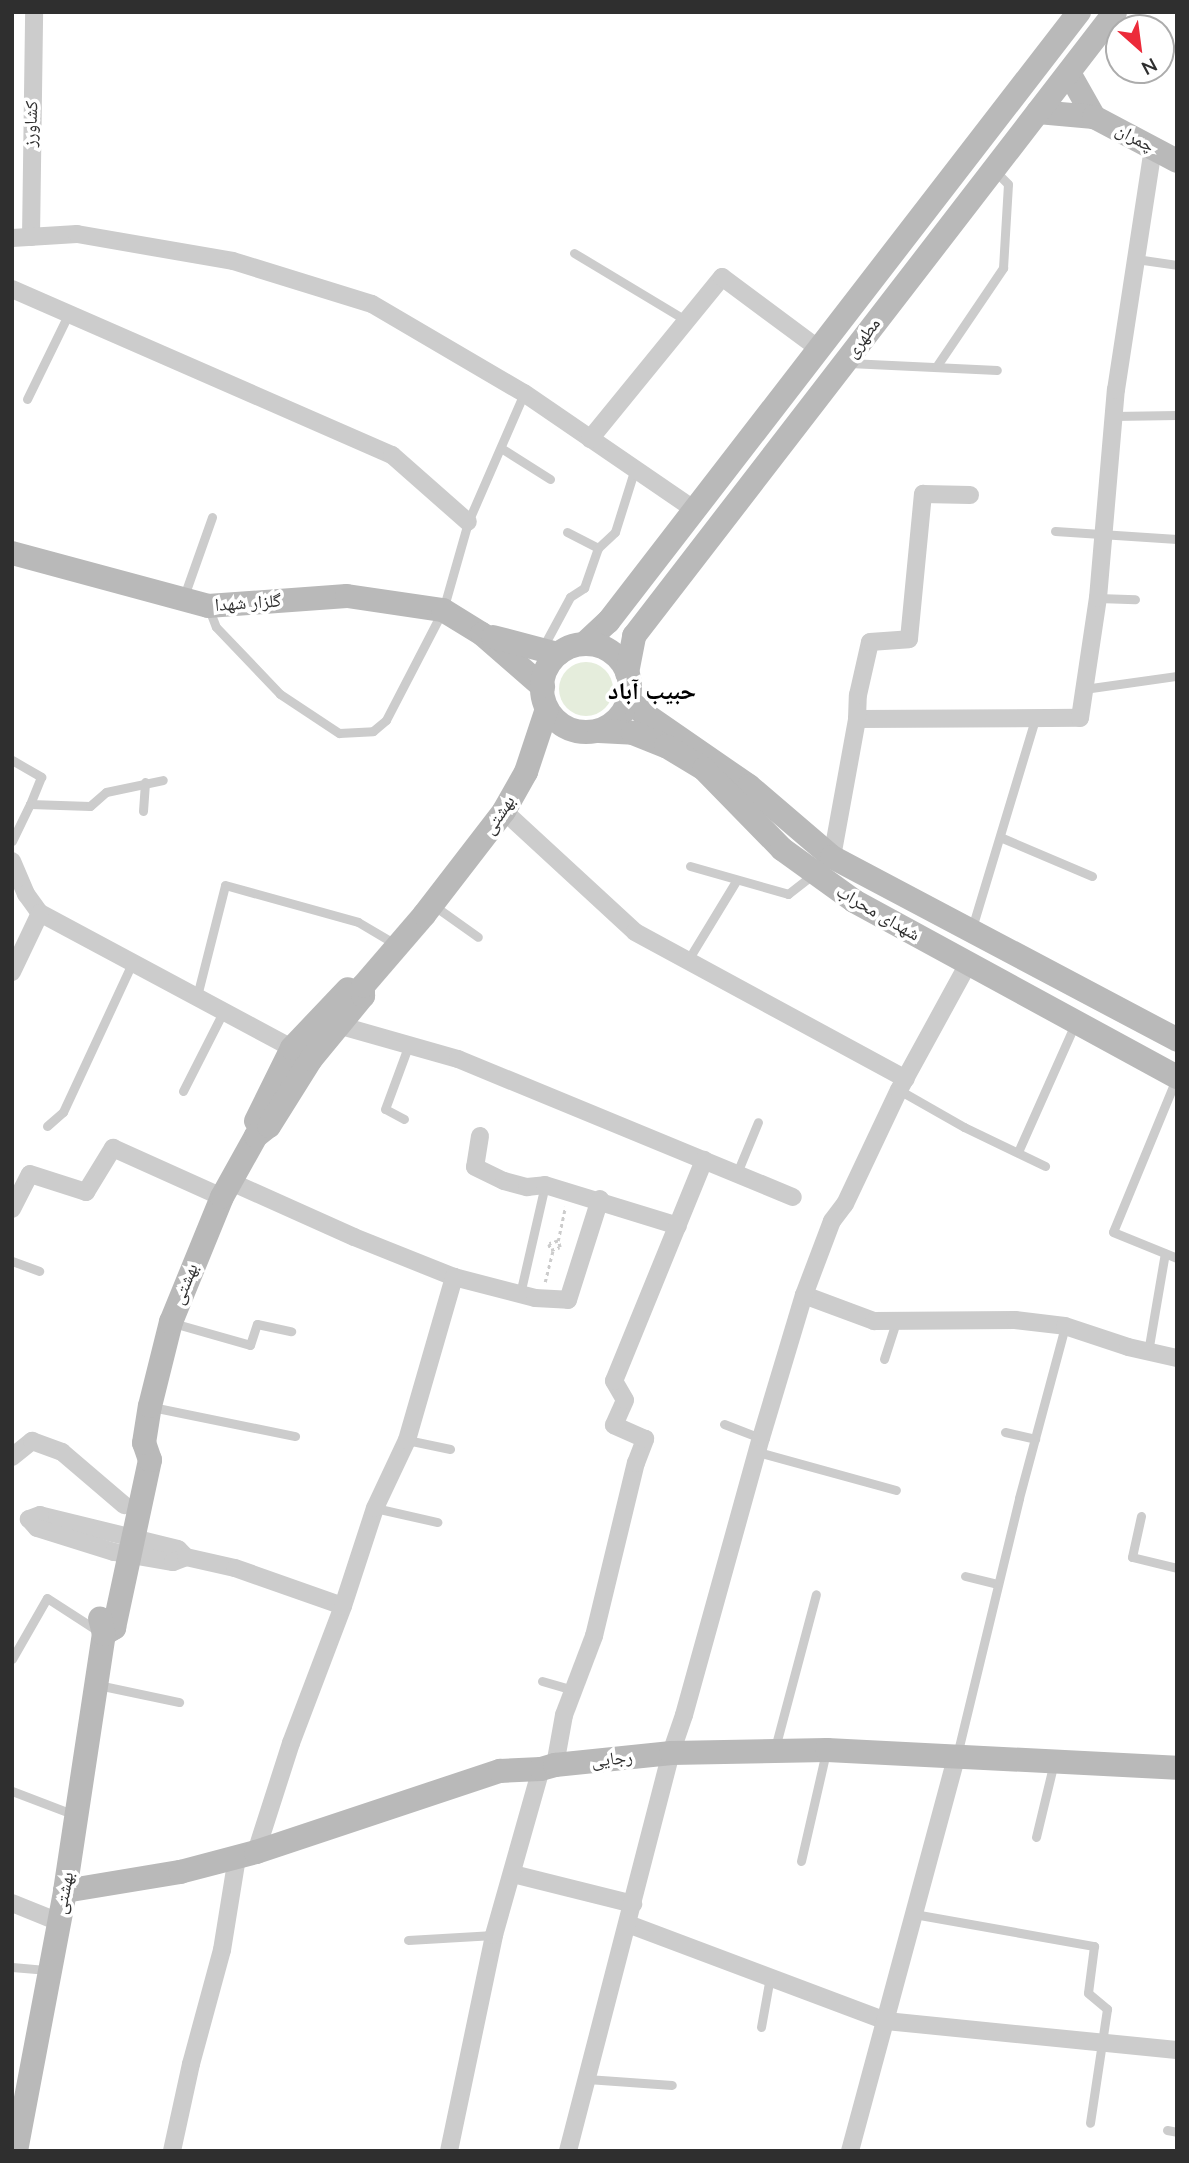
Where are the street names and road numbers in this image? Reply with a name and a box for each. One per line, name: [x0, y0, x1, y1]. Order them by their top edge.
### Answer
street label: کشاورز: [19, 100, 43, 148]
street label: چمران: [1112, 119, 1158, 157]
street label: مطهری: [841, 314, 885, 362]
street label: گلزار شهدا: [214, 590, 282, 616]
street label: بهشتی: [478, 791, 520, 839]
street label: شهدای محراب: [832, 880, 924, 946]
street label: بهشتی: [167, 1260, 203, 1308]
street label: رجایی: [590, 1746, 634, 1772]
street label: بهشتی: [50, 1870, 78, 1916]

